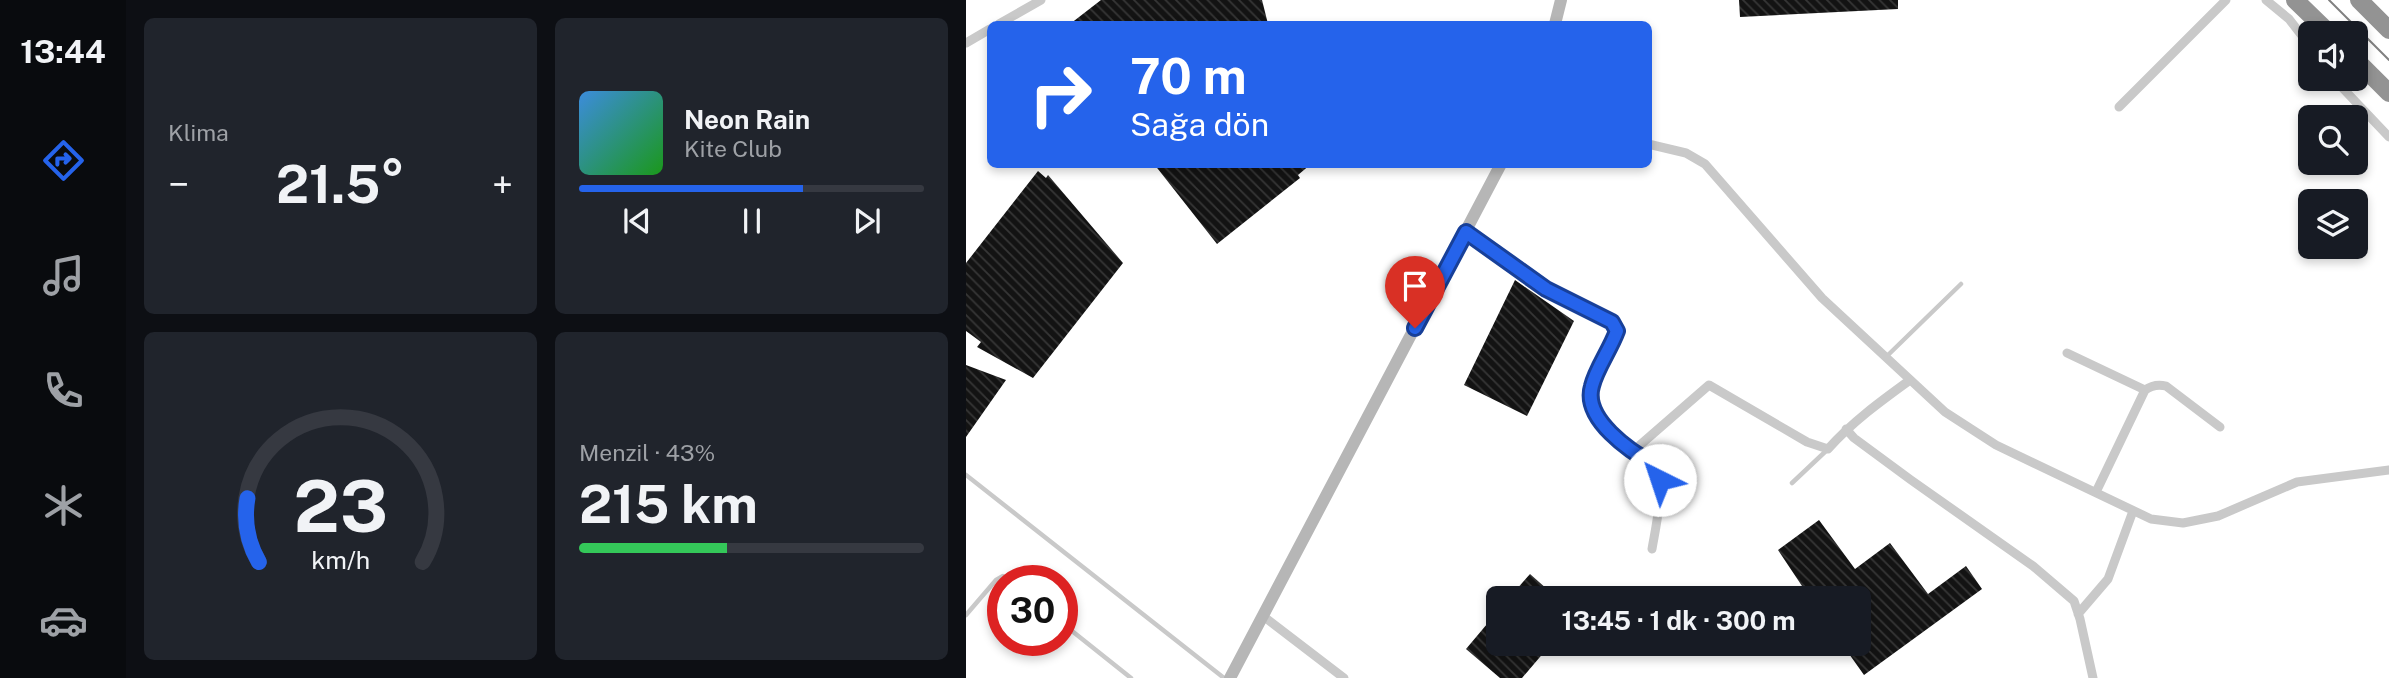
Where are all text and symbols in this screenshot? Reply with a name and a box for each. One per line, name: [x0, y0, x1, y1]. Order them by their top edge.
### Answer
map controls: [2298, 21, 2368, 259]
button: sound: [2298, 21, 2368, 91]
text: 13:44: [20, 33, 106, 70]
text: 70 m: [1130, 47, 1247, 105]
icon: right: [1015, 49, 1106, 140]
text: Neon Rain: [684, 104, 810, 135]
button: search: [2298, 105, 2368, 175]
text: Sağa dön: [1130, 106, 1269, 143]
text: Klima: [168, 119, 229, 146]
text: Kite Club: [684, 135, 782, 162]
icon: directions: [39, 136, 88, 185]
text: 21.5°: [276, 154, 405, 215]
text: −: [168, 162, 189, 207]
text: +: [492, 162, 513, 207]
button: layers: [2298, 189, 2368, 259]
icon: previous: [618, 202, 656, 240]
icon: pause: [733, 202, 771, 240]
icon: next: [848, 202, 886, 240]
icon: music: [39, 251, 88, 300]
pin: [1385, 256, 1445, 328]
icon: arrive: [1396, 267, 1434, 305]
icon: phone: [39, 366, 88, 415]
text: Menzil · 43%: [579, 439, 715, 466]
position arrow: [1623, 443, 1697, 517]
text: 23: [293, 463, 388, 548]
text: 215 km: [579, 474, 758, 535]
icon: climate: [39, 481, 88, 530]
text: km/h: [311, 545, 370, 575]
speed limit sign: 30: [987, 565, 1078, 656]
icon: car: [39, 596, 88, 645]
text: 13:45 · 1 dk · 300 m: [1562, 605, 1795, 636]

